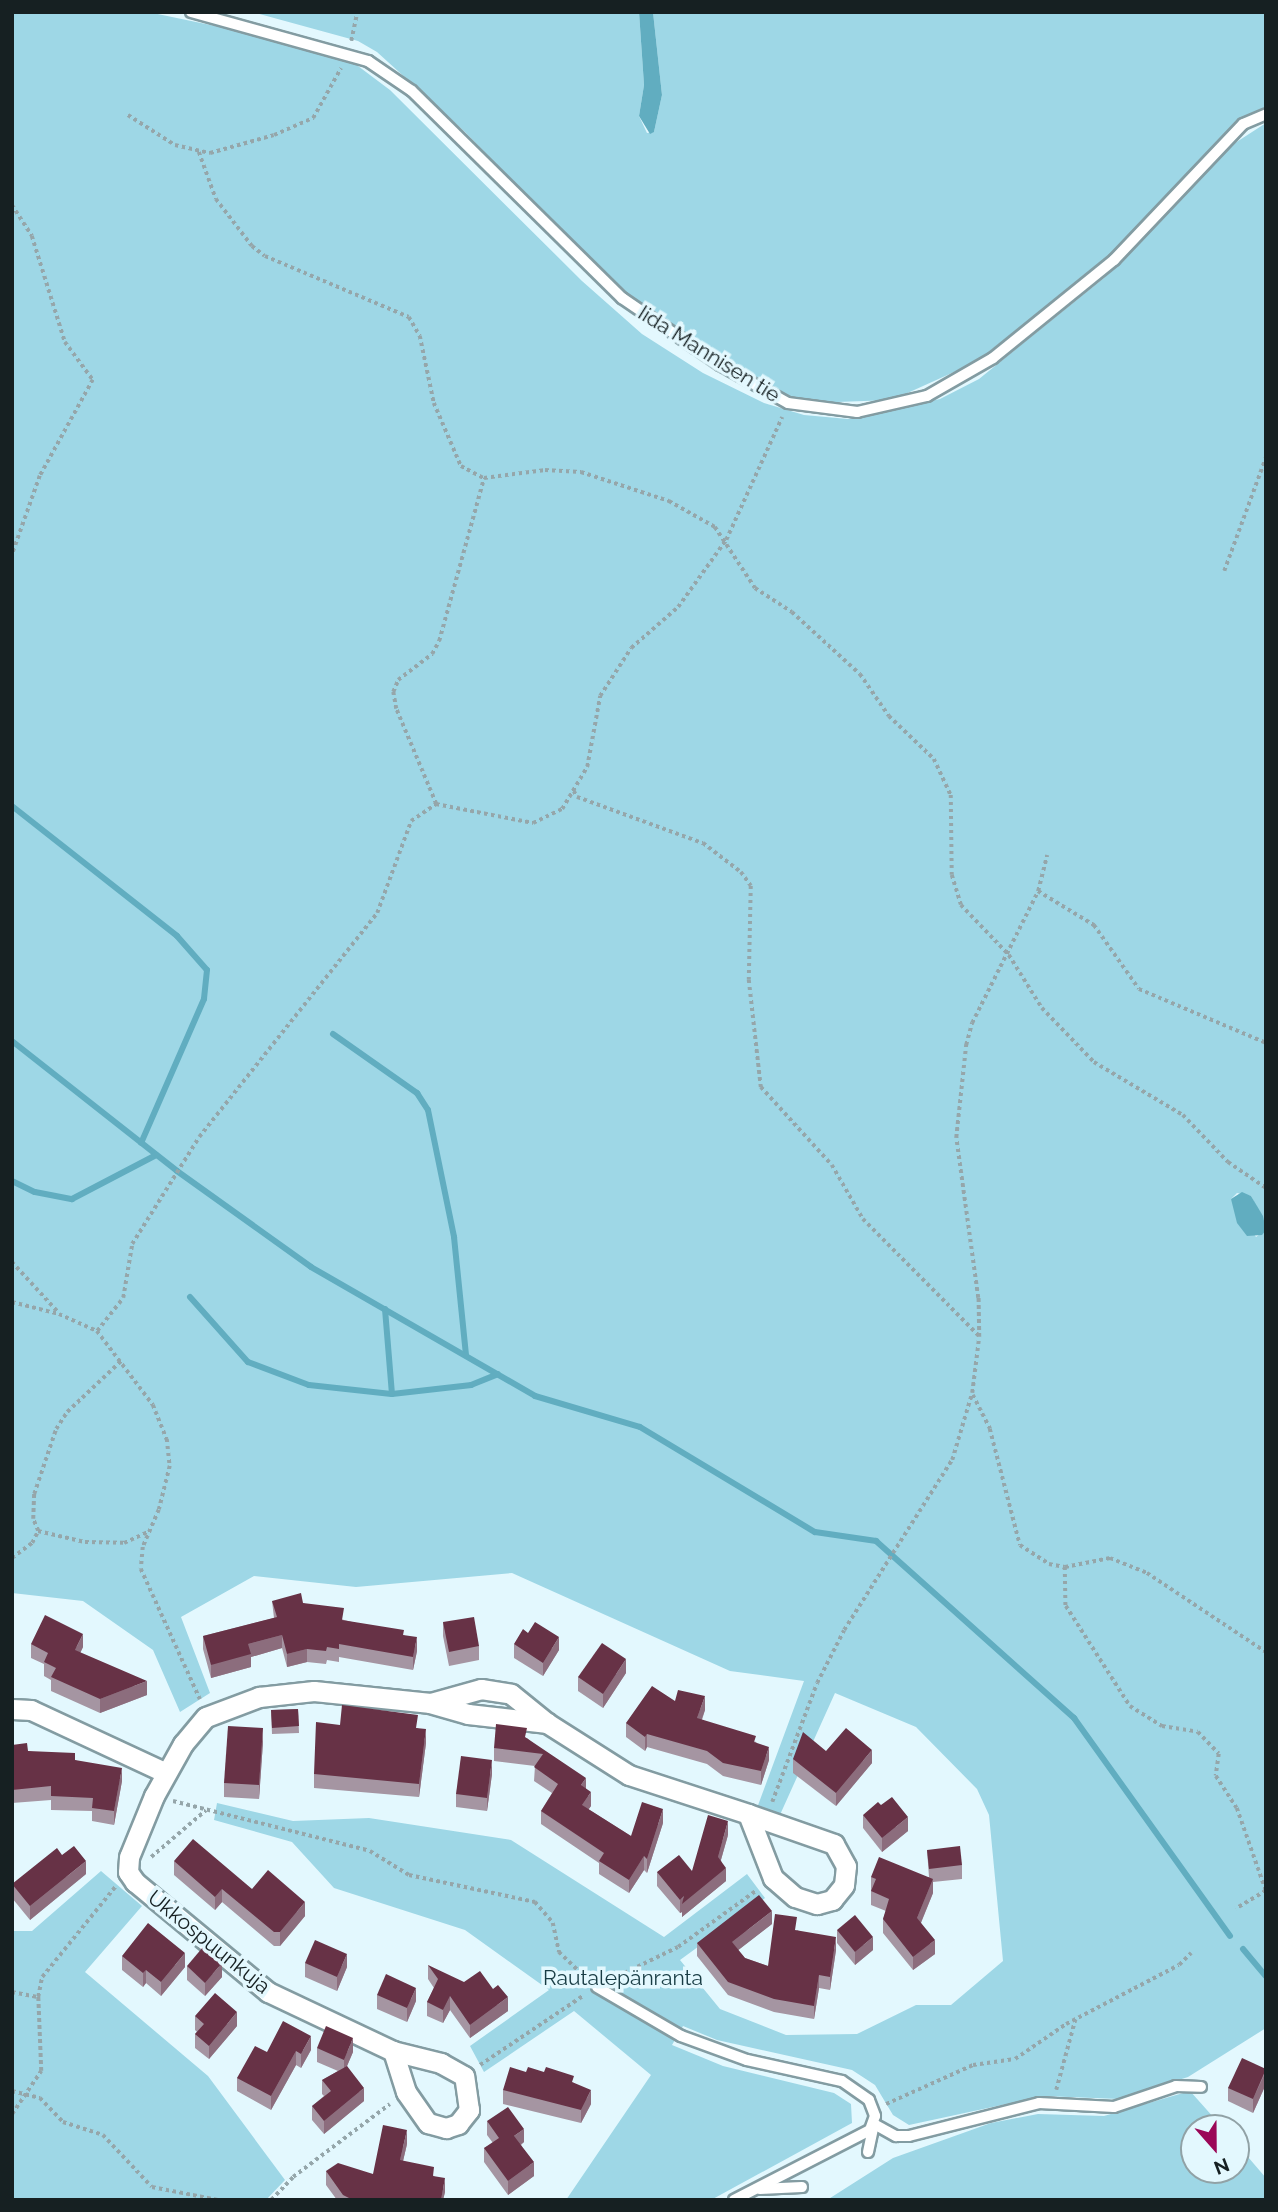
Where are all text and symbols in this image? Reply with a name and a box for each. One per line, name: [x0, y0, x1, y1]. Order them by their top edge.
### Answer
street label: Iida Mannisen tie: [633, 300, 785, 408]
street label: Ukkospuunkuja: [143, 1885, 275, 1999]
park label: Rautalepänranta: [543, 1965, 703, 1991]
north arrow: [1180, 2114, 1250, 2184]
text: N: [1211, 2154, 1233, 2180]

